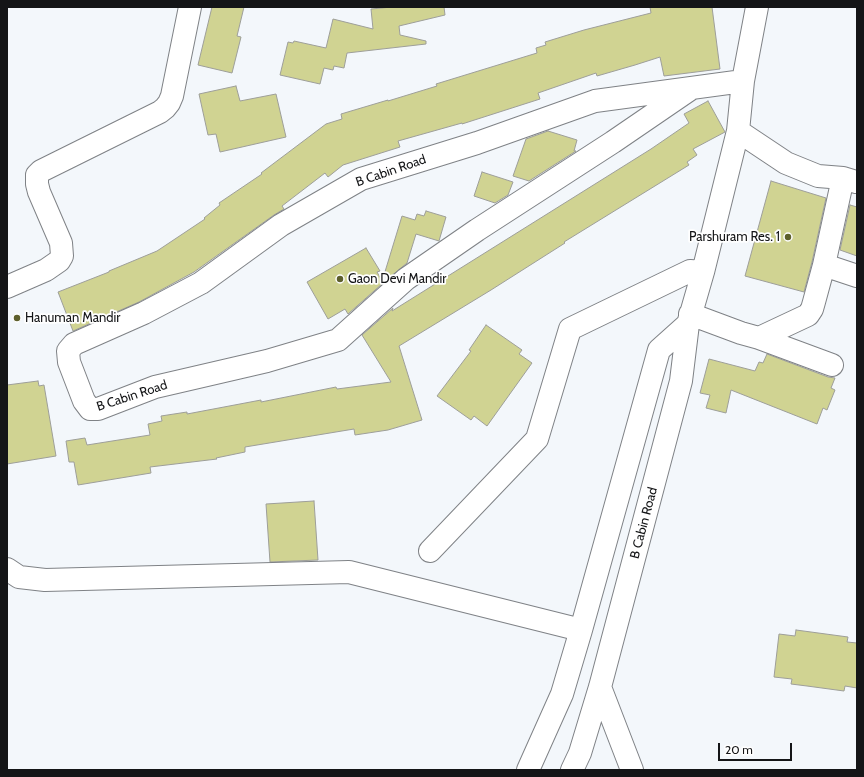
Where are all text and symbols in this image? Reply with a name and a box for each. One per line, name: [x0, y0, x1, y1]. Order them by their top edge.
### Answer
street label: B Cabin Road: [354, 152, 428, 190]
place label: Parshuram Res. 1: [689, 229, 780, 245]
marker: Parshuram Res. 1: [783, 232, 793, 242]
place label: Gaon Devi Mandir: [348, 271, 446, 287]
marker: Gaon Devi Mandir: [335, 274, 345, 284]
place label: Hanuman Mandir: [25, 310, 120, 326]
marker: Hanuman Mandir: [12, 313, 22, 323]
street label: B Cabin Road: [95, 377, 169, 415]
street label: B Cabin Road: [627, 486, 661, 560]
scale bar: [720, 735, 794, 761]
text: 20 m: [725, 742, 753, 757]

